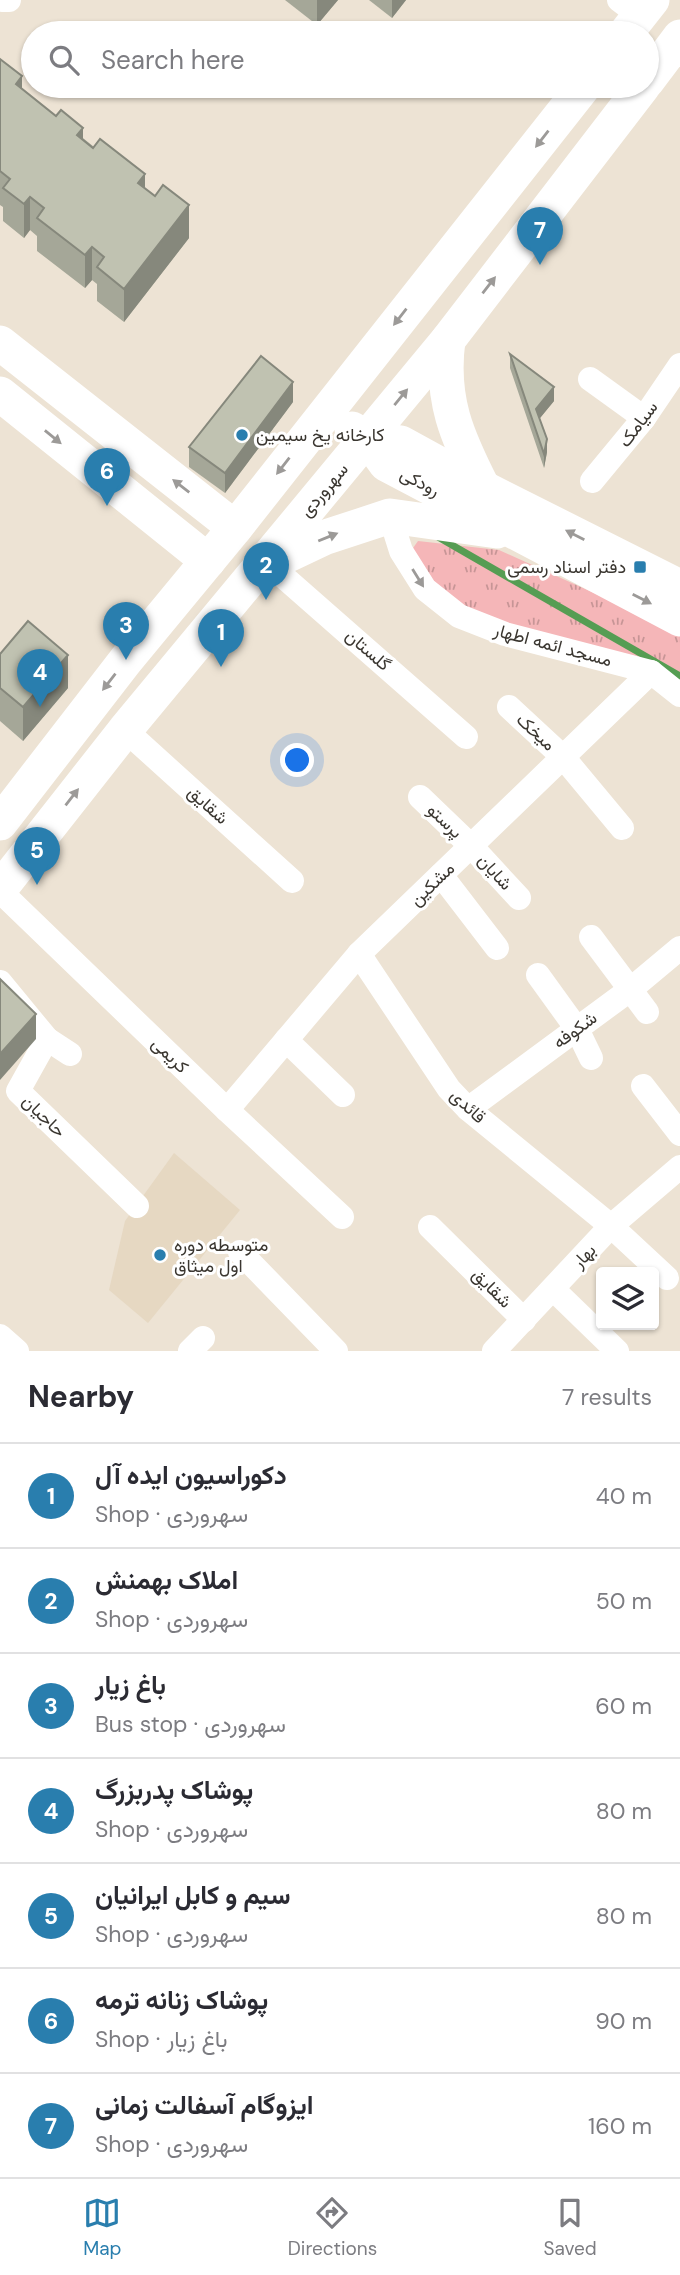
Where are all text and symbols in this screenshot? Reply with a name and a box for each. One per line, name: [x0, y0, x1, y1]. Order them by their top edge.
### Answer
search box: [21, 21, 659, 98]
icon: search: [45, 41, 83, 79]
text: Search here: [101, 43, 244, 77]
one-way arrow: [534, 130, 549, 148]
pin: 7: [517, 207, 563, 265]
one-way arrow: [482, 277, 497, 295]
one-way arrow: [393, 308, 408, 326]
one-way arrow: [393, 389, 408, 407]
street label: سیامک: [613, 396, 663, 452]
place label: کارخانه یخ سیمین: [256, 423, 384, 447]
marker: کارخانه یخ سیمین: [234, 427, 250, 443]
one-way arrow: [44, 429, 62, 444]
pin: 6: [84, 448, 130, 506]
one-way arrow: [275, 457, 290, 475]
street label: سهروردی: [294, 458, 354, 522]
street label: رودکی: [396, 462, 444, 502]
one-way arrow: [173, 478, 191, 493]
one-way arrow: [565, 529, 585, 540]
one-way arrow: [318, 531, 339, 542]
pin: 2: [243, 542, 289, 600]
place label: دفتر اسناد رسمی: [507, 555, 626, 579]
marker: دفتر اسناد رسمی: [632, 559, 648, 575]
one-way arrow: [412, 568, 425, 587]
one-way arrow: [632, 593, 652, 604]
pin: 3: [103, 602, 149, 660]
pin: 1: [198, 609, 244, 667]
street label: مسجد ائمه اطهار: [490, 617, 615, 672]
street label: گلستان: [340, 624, 396, 676]
pin: 4: [17, 649, 63, 707]
one-way arrow: [102, 672, 117, 690]
street label: میخک: [511, 708, 561, 756]
your location: [280, 743, 314, 777]
street label: شقایق: [182, 780, 234, 830]
one-way arrow: [65, 788, 80, 806]
street label: پرستو: [422, 798, 468, 844]
pin: 5: [14, 827, 60, 885]
street label: شایان: [472, 849, 518, 895]
street label: مشکین: [404, 857, 460, 911]
street label: شکوفه: [548, 1006, 602, 1054]
street label: کریمی: [146, 1031, 194, 1079]
street label: قائدی: [445, 1083, 491, 1129]
street label: حاجیان: [17, 1089, 71, 1143]
place label: متوسطه دوره اول میثاق: [174, 1233, 268, 1278]
street label: بهار: [566, 1239, 601, 1274]
marker: متوسطه دوره اول میثاق: [152, 1247, 168, 1263]
street label: شقایق: [467, 1263, 517, 1313]
map controls: [596, 1267, 659, 1330]
button: layers: [596, 1267, 659, 1330]
text: Nearby: [28, 1377, 134, 1416]
text: 7 results: [562, 1382, 652, 1412]
text: دکوراسیون ایده آل: [95, 1458, 287, 1492]
text: 1: [47, 1481, 55, 1511]
text: 40 m: [596, 1481, 652, 1511]
text: Shop · سهروردی: [95, 1499, 248, 1529]
text: املاک بهمنش: [95, 1563, 238, 1597]
text: 2: [44, 1586, 58, 1616]
text: 50 m: [596, 1586, 652, 1616]
text: Shop · سهروردی: [95, 1604, 248, 1634]
text: باغ زیار: [95, 1668, 166, 1702]
text: 3: [44, 1691, 58, 1721]
text: 60 m: [595, 1691, 652, 1721]
text: Bus stop · سهروردی: [95, 1709, 286, 1739]
text: پوشاک پدربزرگ: [95, 1773, 253, 1807]
text: 4: [44, 1796, 58, 1826]
text: 80 m: [596, 1796, 652, 1826]
text: Shop · سهروردی: [95, 1814, 248, 1844]
text: سیم و کابل ایرانیان: [95, 1878, 290, 1912]
text: 5: [44, 1901, 58, 1931]
text: 80 m: [596, 1901, 652, 1931]
text: Shop · سهروردی: [95, 1919, 248, 1949]
text: پوشاک زنانه ترمه: [95, 1983, 268, 2017]
text: 6: [44, 2006, 58, 2036]
text: 90 m: [595, 2006, 652, 2036]
text: Shop · باغ زیار: [95, 2024, 227, 2054]
text: ایزوگام آسفالت زمانی: [95, 2088, 313, 2122]
text: 7: [45, 2111, 57, 2141]
text: 160 m: [588, 2111, 652, 2141]
text: Shop · سهروردی: [95, 2129, 248, 2159]
tab: Map: [83, 2194, 121, 2261]
tab: Directions: [288, 2194, 377, 2261]
tab: Saved: [544, 2194, 597, 2261]

